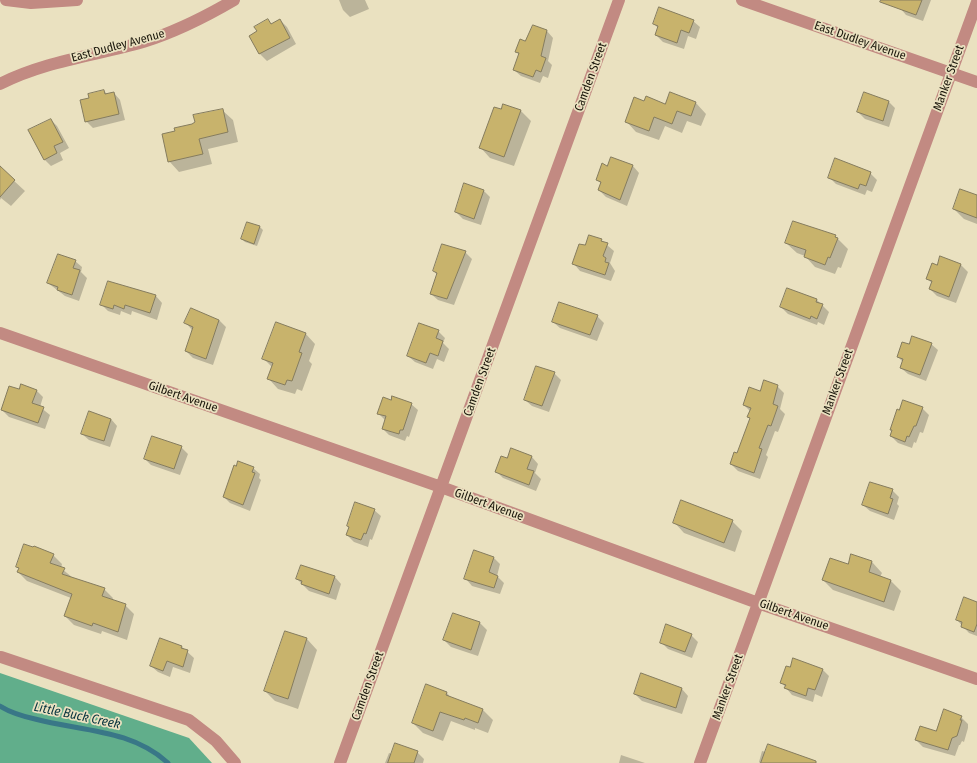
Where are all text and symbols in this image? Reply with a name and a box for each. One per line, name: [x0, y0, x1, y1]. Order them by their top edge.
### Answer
street label: East Dudley Avenue: [812, 19, 908, 63]
street label: East Dudley Avenue: [70, 27, 166, 65]
street label: Camden Street: [572, 41, 610, 113]
street label: Manker Street: [930, 43, 968, 113]
street label: Camden Street: [461, 346, 499, 418]
street label: Manker Street: [819, 347, 857, 417]
street label: Gilbert Avenue: [146, 378, 220, 416]
street label: Gilbert Avenue: [453, 486, 525, 524]
street label: Gilbert Avenue: [757, 596, 831, 634]
street label: Camden Street: [349, 650, 387, 722]
street label: Manker Street: [709, 652, 747, 722]
water label: Little Buck Creek: [32, 699, 122, 733]

